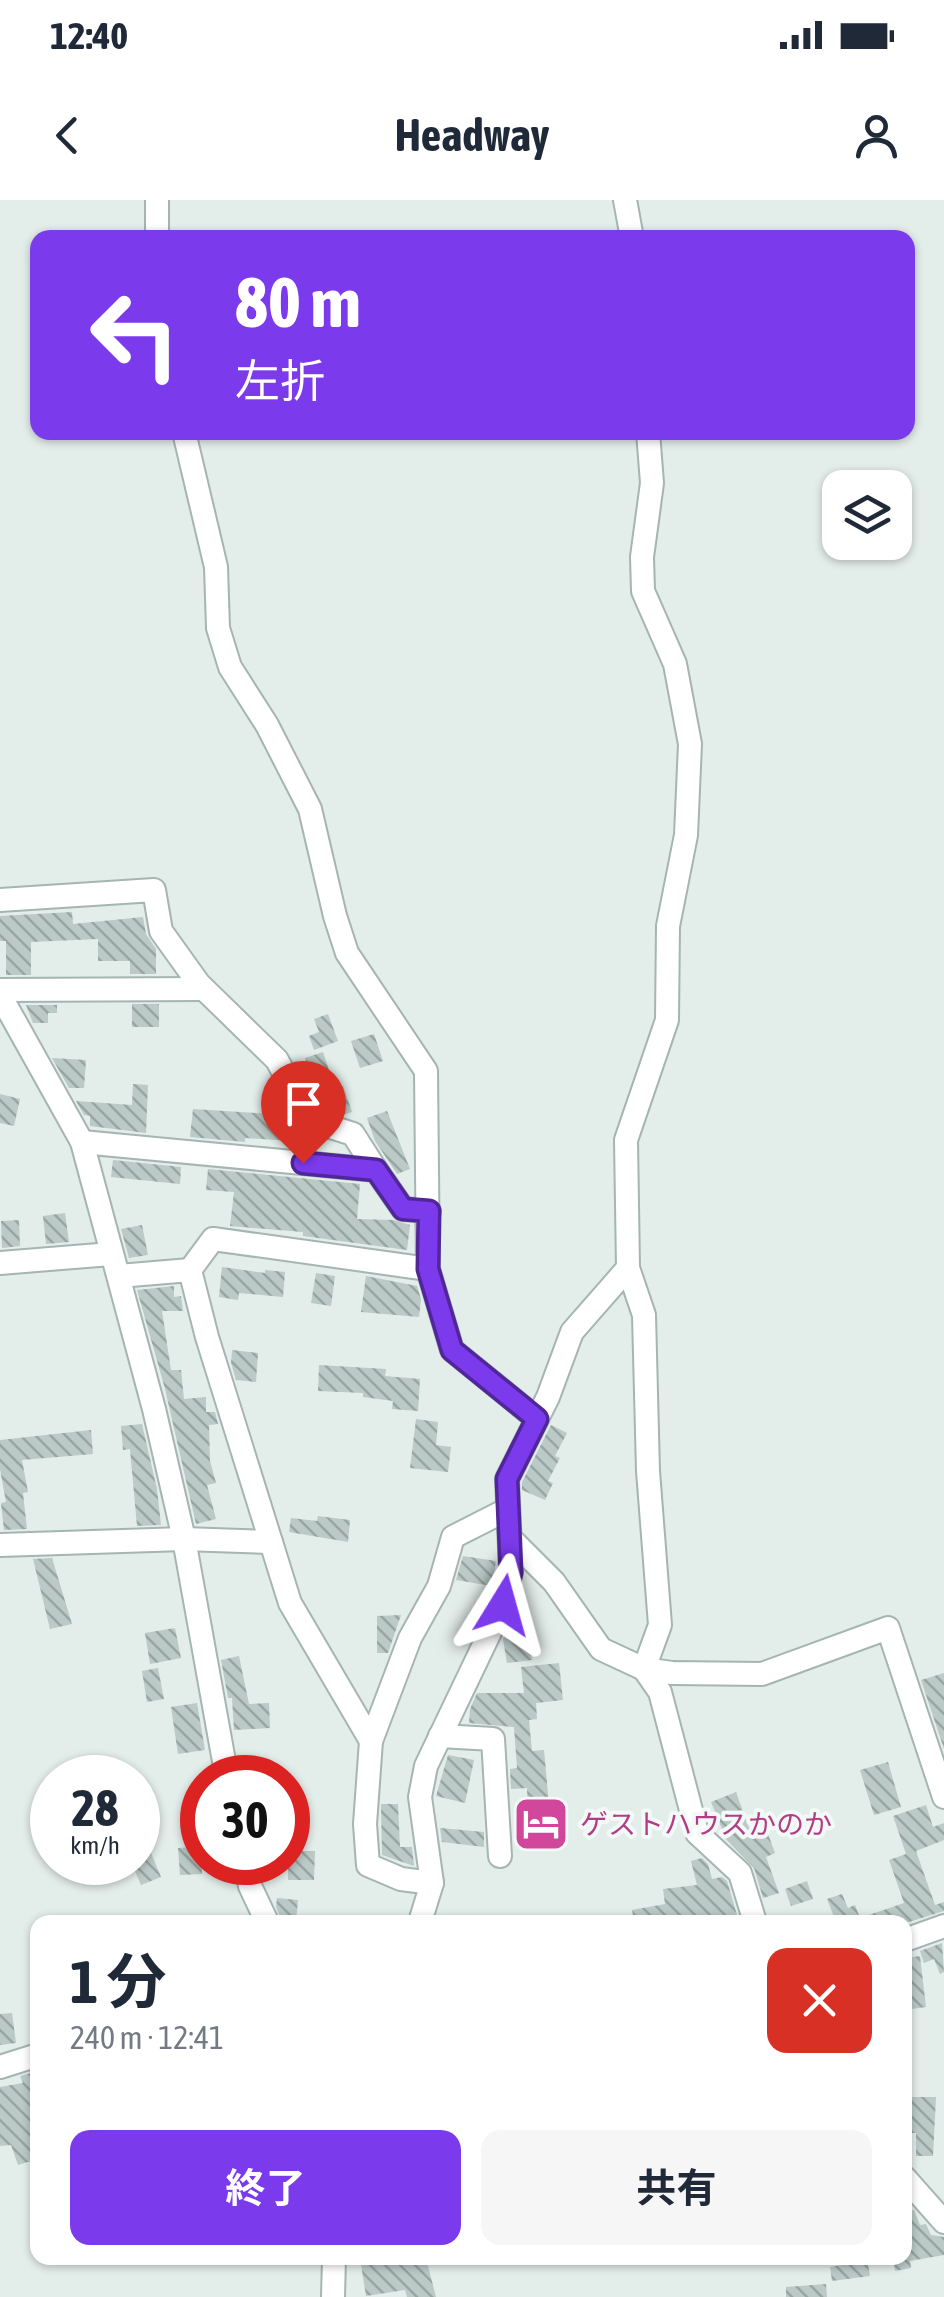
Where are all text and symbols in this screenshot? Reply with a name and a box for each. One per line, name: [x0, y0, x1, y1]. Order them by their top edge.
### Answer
text: 12:40: [50, 14, 128, 57]
icon: back: [40, 108, 95, 163]
icon: person: [849, 108, 904, 163]
text: Headway: [395, 109, 549, 161]
text: 80 m: [235, 262, 361, 342]
icon: left: [70, 270, 200, 400]
text: 左折: [235, 355, 325, 407]
map controls: [822, 470, 912, 560]
button: layers: [822, 470, 912, 560]
pin: [261, 1061, 346, 1164]
icon: arrive: [276, 1076, 331, 1131]
position arrow: [451, 1553, 555, 1657]
speed limit sign: 30: [180, 1755, 310, 1885]
text: 28: [71, 1779, 118, 1837]
hotel icon: ゲストハウスかのか: [511, 1794, 571, 1854]
place label: ゲストハウスかのか: [580, 1808, 832, 1840]
text: km/h: [70, 1831, 120, 1859]
text: 1 分: [70, 1947, 166, 2016]
button: close: [767, 1948, 872, 2053]
text: 240 m · 12:41: [70, 2019, 224, 2056]
button: 終了: [70, 2130, 461, 2245]
button: 共有: [481, 2130, 872, 2245]

